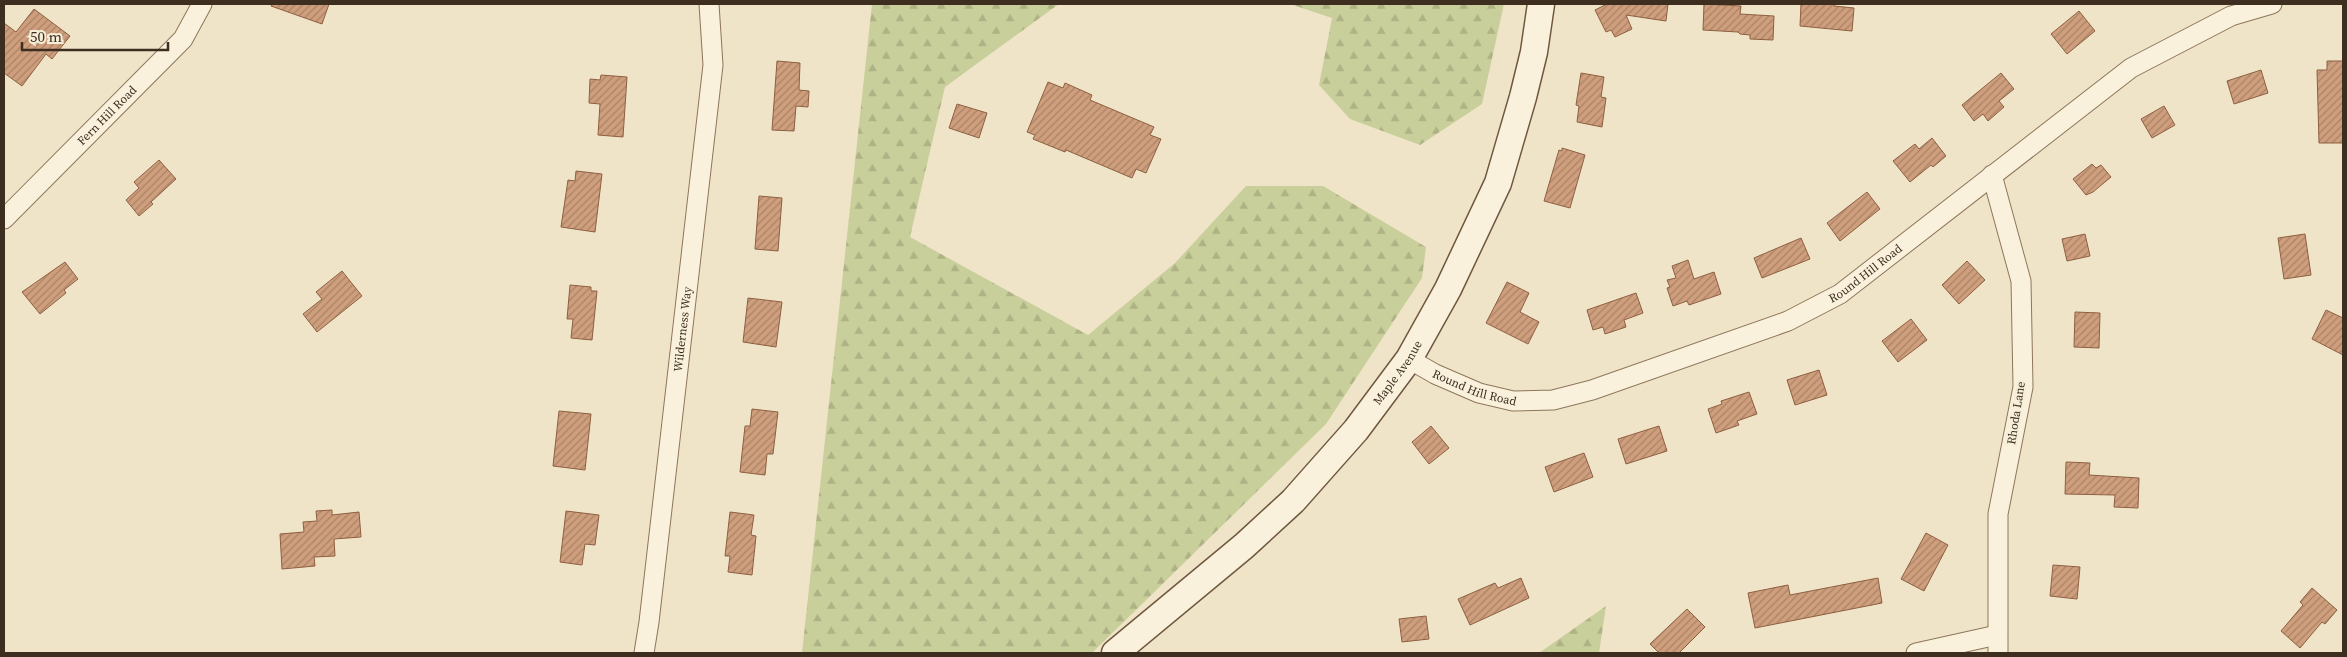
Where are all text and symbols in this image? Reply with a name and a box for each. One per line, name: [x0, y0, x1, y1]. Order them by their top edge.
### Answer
scale bar: [22, 20, 169, 52]
text: 50 m: [30, 26, 62, 47]
street label: Fern Hill Road: [74, 82, 140, 149]
street label: Round Hill Road: [1826, 241, 1906, 306]
street label: Wilderness Way: [670, 285, 696, 373]
street label: Maple Avenue: [1370, 338, 1426, 408]
street label: Round Hill Road: [1430, 366, 1518, 410]
street label: Rhoda Lane: [2003, 380, 2029, 446]

